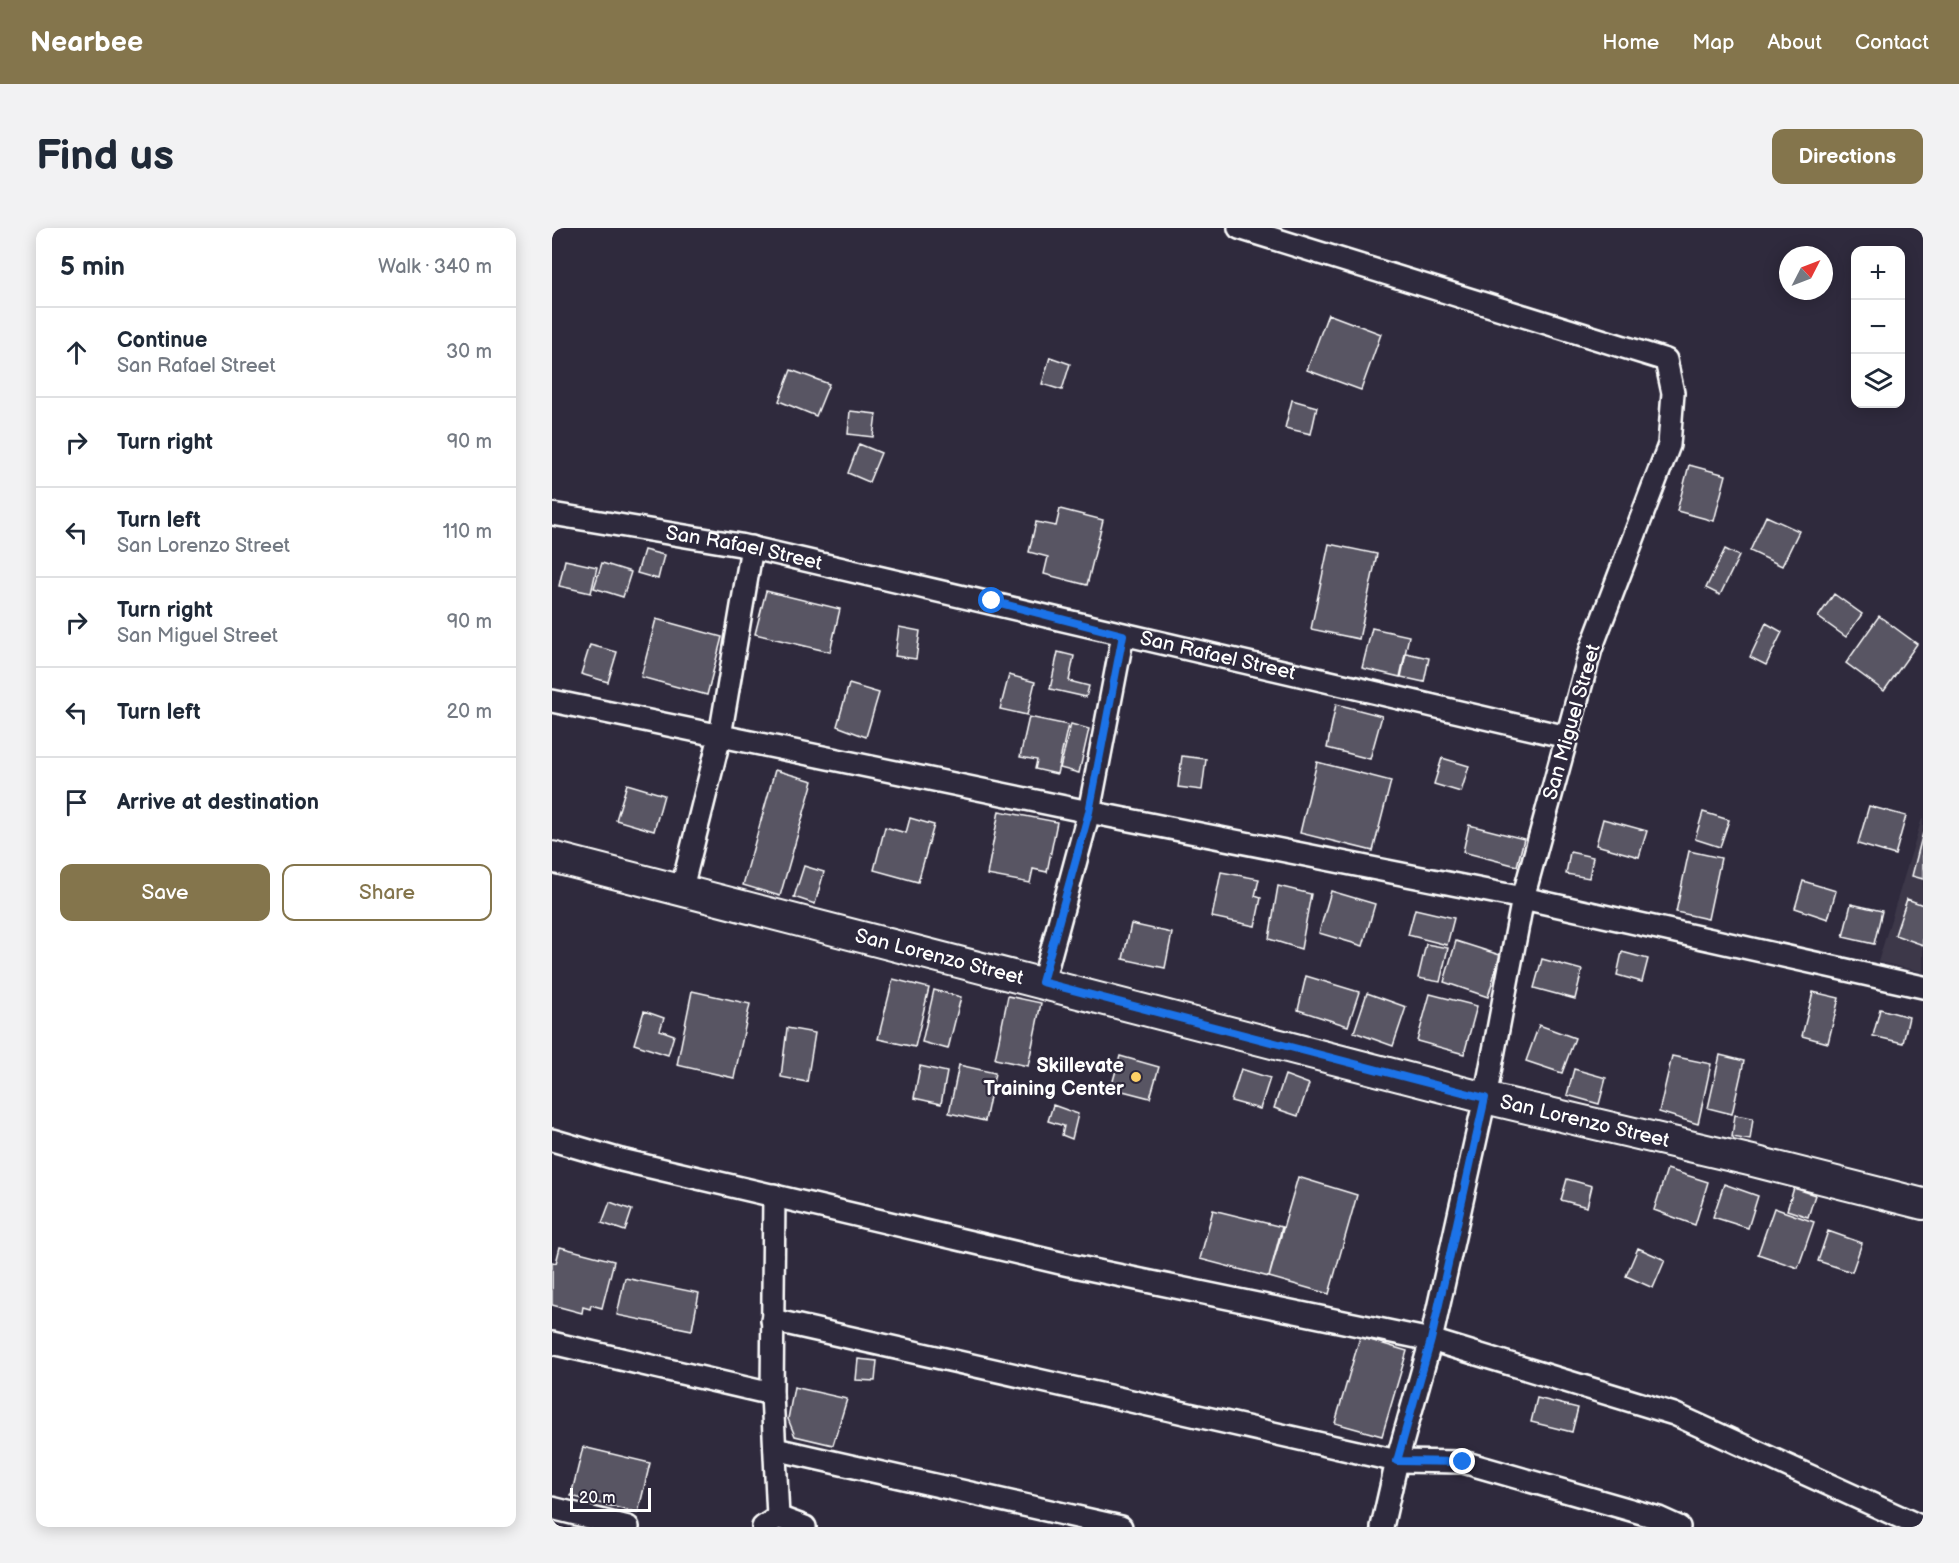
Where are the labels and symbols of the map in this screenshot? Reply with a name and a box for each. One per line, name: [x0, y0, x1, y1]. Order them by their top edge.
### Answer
north arrow: [1779, 246, 1833, 300]
street label: San Rafael Street: [664, 521, 824, 576]
route start: [978, 587, 1004, 613]
street label: San Rafael Street: [1138, 626, 1298, 686]
street label: San Miguel Street: [1538, 641, 1606, 803]
street label: San Lorenzo Street: [853, 924, 1026, 990]
place label: Skillevate Training Center: [983, 1054, 1125, 1101]
marker: Skillevate Training Center: [1129, 1070, 1143, 1084]
street label: San Lorenzo Street: [1498, 1090, 1672, 1153]
route end: [1449, 1448, 1475, 1474]
scale bar: [570, 1485, 651, 1512]

